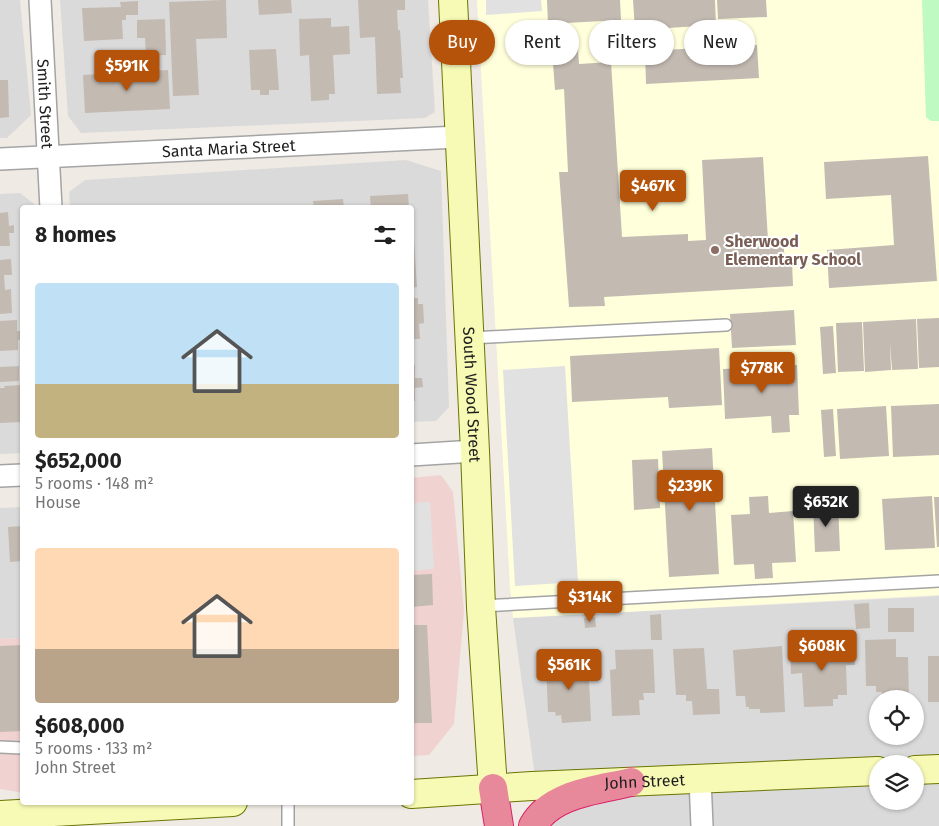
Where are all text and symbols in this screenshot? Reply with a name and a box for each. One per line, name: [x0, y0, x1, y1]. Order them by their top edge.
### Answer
chip: Buy: [429, 20, 495, 65]
chip: Rent: [505, 20, 579, 65]
chip: Filters: [589, 20, 674, 65]
chip: New: [684, 20, 755, 65]
pin: $591K: [92, 49, 162, 92]
text: $591K: [105, 56, 149, 75]
street label: Smith Street: [34, 58, 57, 149]
street label: Santa Maria Street: [161, 135, 296, 161]
pin: $467K: [618, 170, 688, 212]
text: $467K: [631, 176, 675, 195]
icon: filters: [371, 221, 399, 249]
text: 8 homes: [35, 222, 116, 248]
place label: Sherwood Elementary School: [725, 232, 861, 269]
marker: Sherwood Elementary School: [709, 244, 721, 256]
icon: home: [172, 316, 262, 406]
street label: South Wood Street: [459, 326, 485, 463]
pin: $778K: [727, 352, 797, 394]
text: $778K: [741, 358, 783, 377]
text: $652,000: [35, 448, 122, 474]
pin: $239K: [655, 470, 725, 512]
text: 5 rooms · 148 m²: [35, 474, 154, 493]
text: $239K: [668, 476, 712, 495]
pin: $652K: [791, 486, 861, 528]
text: $652K: [804, 492, 848, 511]
text: House: [35, 493, 81, 512]
pin: $314K: [555, 580, 625, 623]
icon: home: [172, 581, 262, 671]
text: $314K: [568, 587, 612, 606]
pin: $608K: [787, 630, 857, 672]
text: $608K: [799, 636, 845, 655]
pin: $561K: [534, 648, 604, 691]
text: $561K: [547, 655, 591, 674]
map controls: [869, 690, 924, 810]
button: locate: [869, 690, 924, 745]
text: $608,000: [35, 713, 124, 739]
text: 5 rooms · 133 m²: [35, 739, 152, 758]
button: layers: [869, 755, 924, 810]
text: John Street: [35, 758, 116, 777]
street label: John Street: [604, 770, 686, 792]

